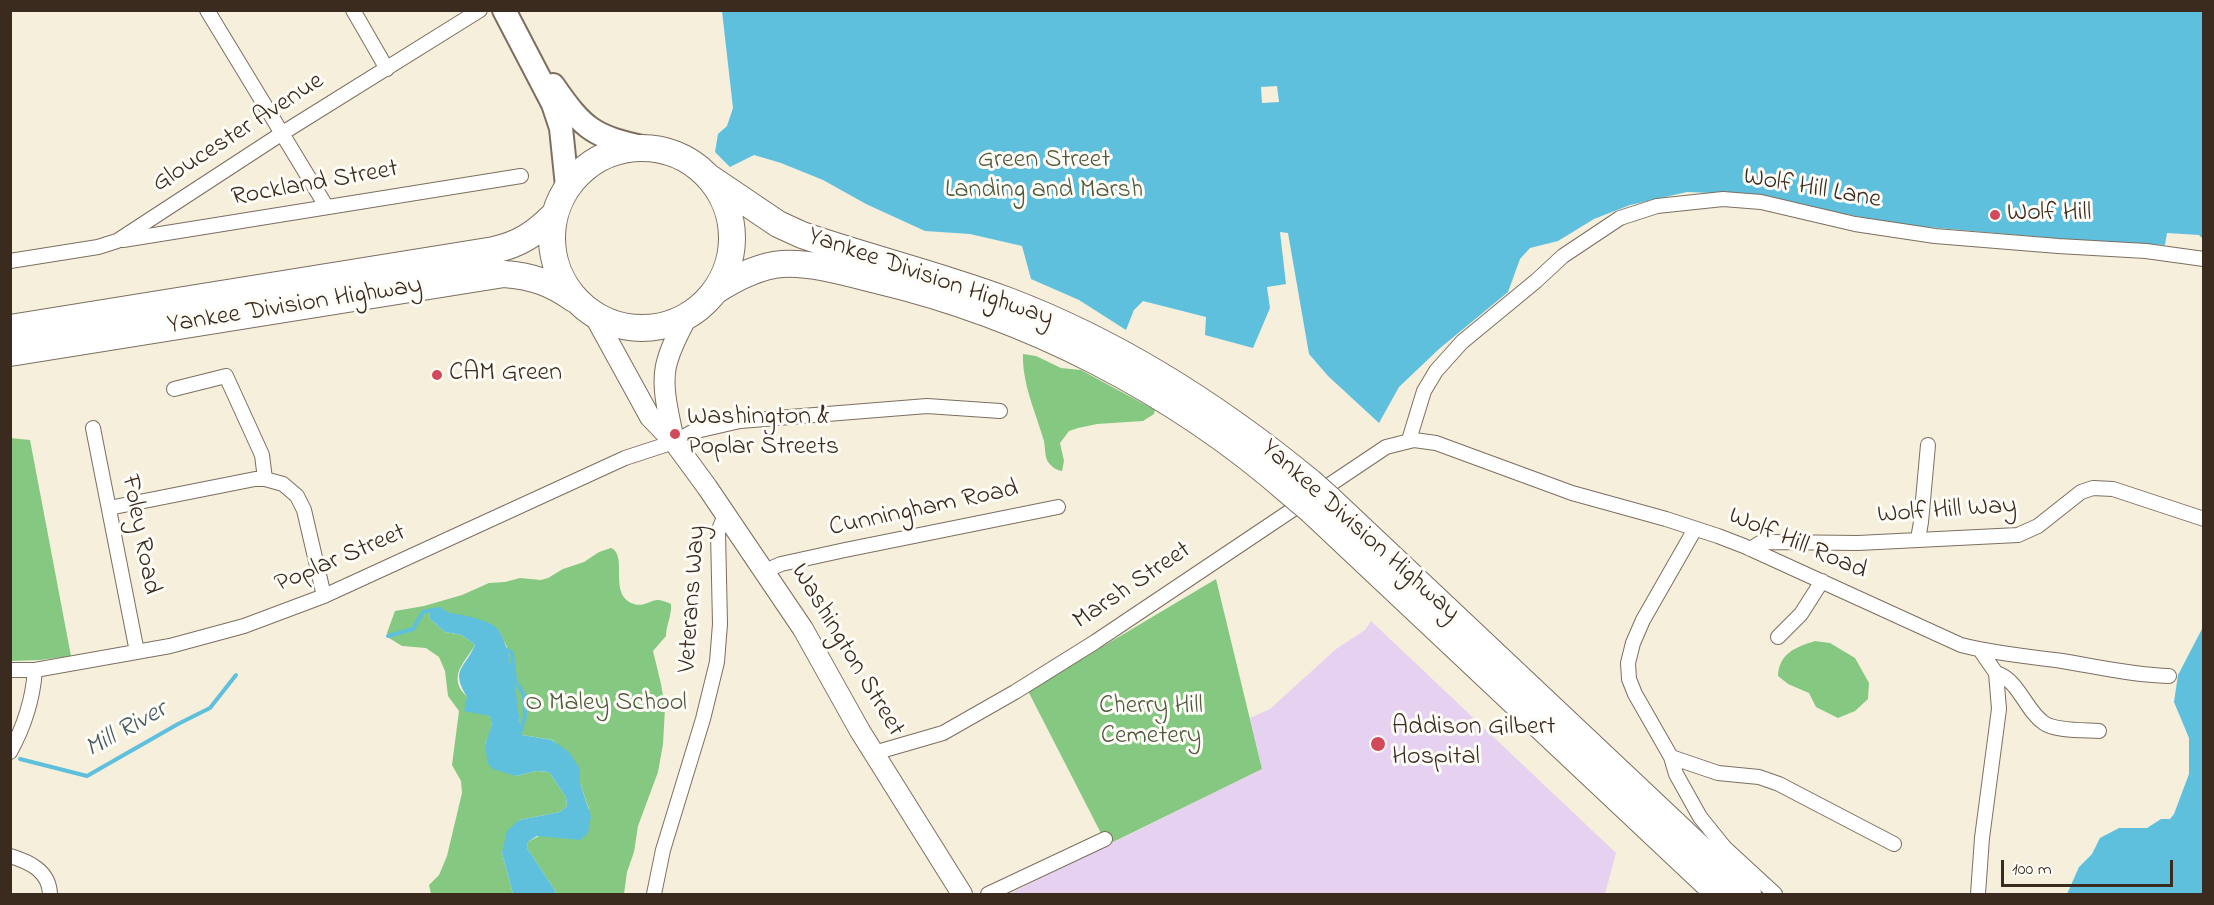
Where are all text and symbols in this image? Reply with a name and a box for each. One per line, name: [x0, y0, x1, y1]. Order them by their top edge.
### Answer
street label: Gloucester Avenue: [147, 67, 331, 201]
park label: Green Street Landing and Marsh: [945, 146, 1143, 207]
street label: Rockland Street: [229, 155, 401, 215]
street label: Wolf Hill Lane: [1741, 163, 1883, 217]
place label: Wolf Hill: [2007, 199, 2091, 231]
marker: Wolf Hill: [1988, 208, 2002, 222]
street label: Yankee Division Highway: [803, 222, 1057, 336]
street label: Yankee Division Highway: [165, 271, 425, 343]
place label: CAM Green: [449, 359, 562, 391]
marker: CAM Green: [430, 368, 444, 382]
place label: Washington & Poplar Streets: [687, 403, 839, 464]
marker: Washington & Poplar Streets: [668, 427, 682, 441]
street label: Yankee Division Highway: [1253, 434, 1465, 630]
street label: Foley Road: [112, 473, 166, 597]
street label: Cunningham Road: [827, 475, 1021, 545]
street label: Wolf Hill Way: [1876, 492, 2018, 532]
street label: Wolf Hill Road: [1723, 502, 1871, 588]
street label: Poplar Street: [271, 519, 411, 601]
street label: Veterans Way: [673, 524, 715, 674]
street label: Marsh Street: [1068, 536, 1198, 638]
street label: Washington Street: [782, 559, 910, 743]
park label: O Maley School: [525, 689, 687, 721]
park label: Cherry Hill Cemetery: [1099, 692, 1203, 754]
water label: Mill River: [80, 695, 174, 767]
place label: Addison Gilbert Hospital: [1392, 713, 1556, 774]
marker: Addison Gilbert Hospital: [1369, 735, 1387, 753]
scale bar: [2004, 848, 2176, 886]
text: 100 m: [2012, 857, 2052, 883]

